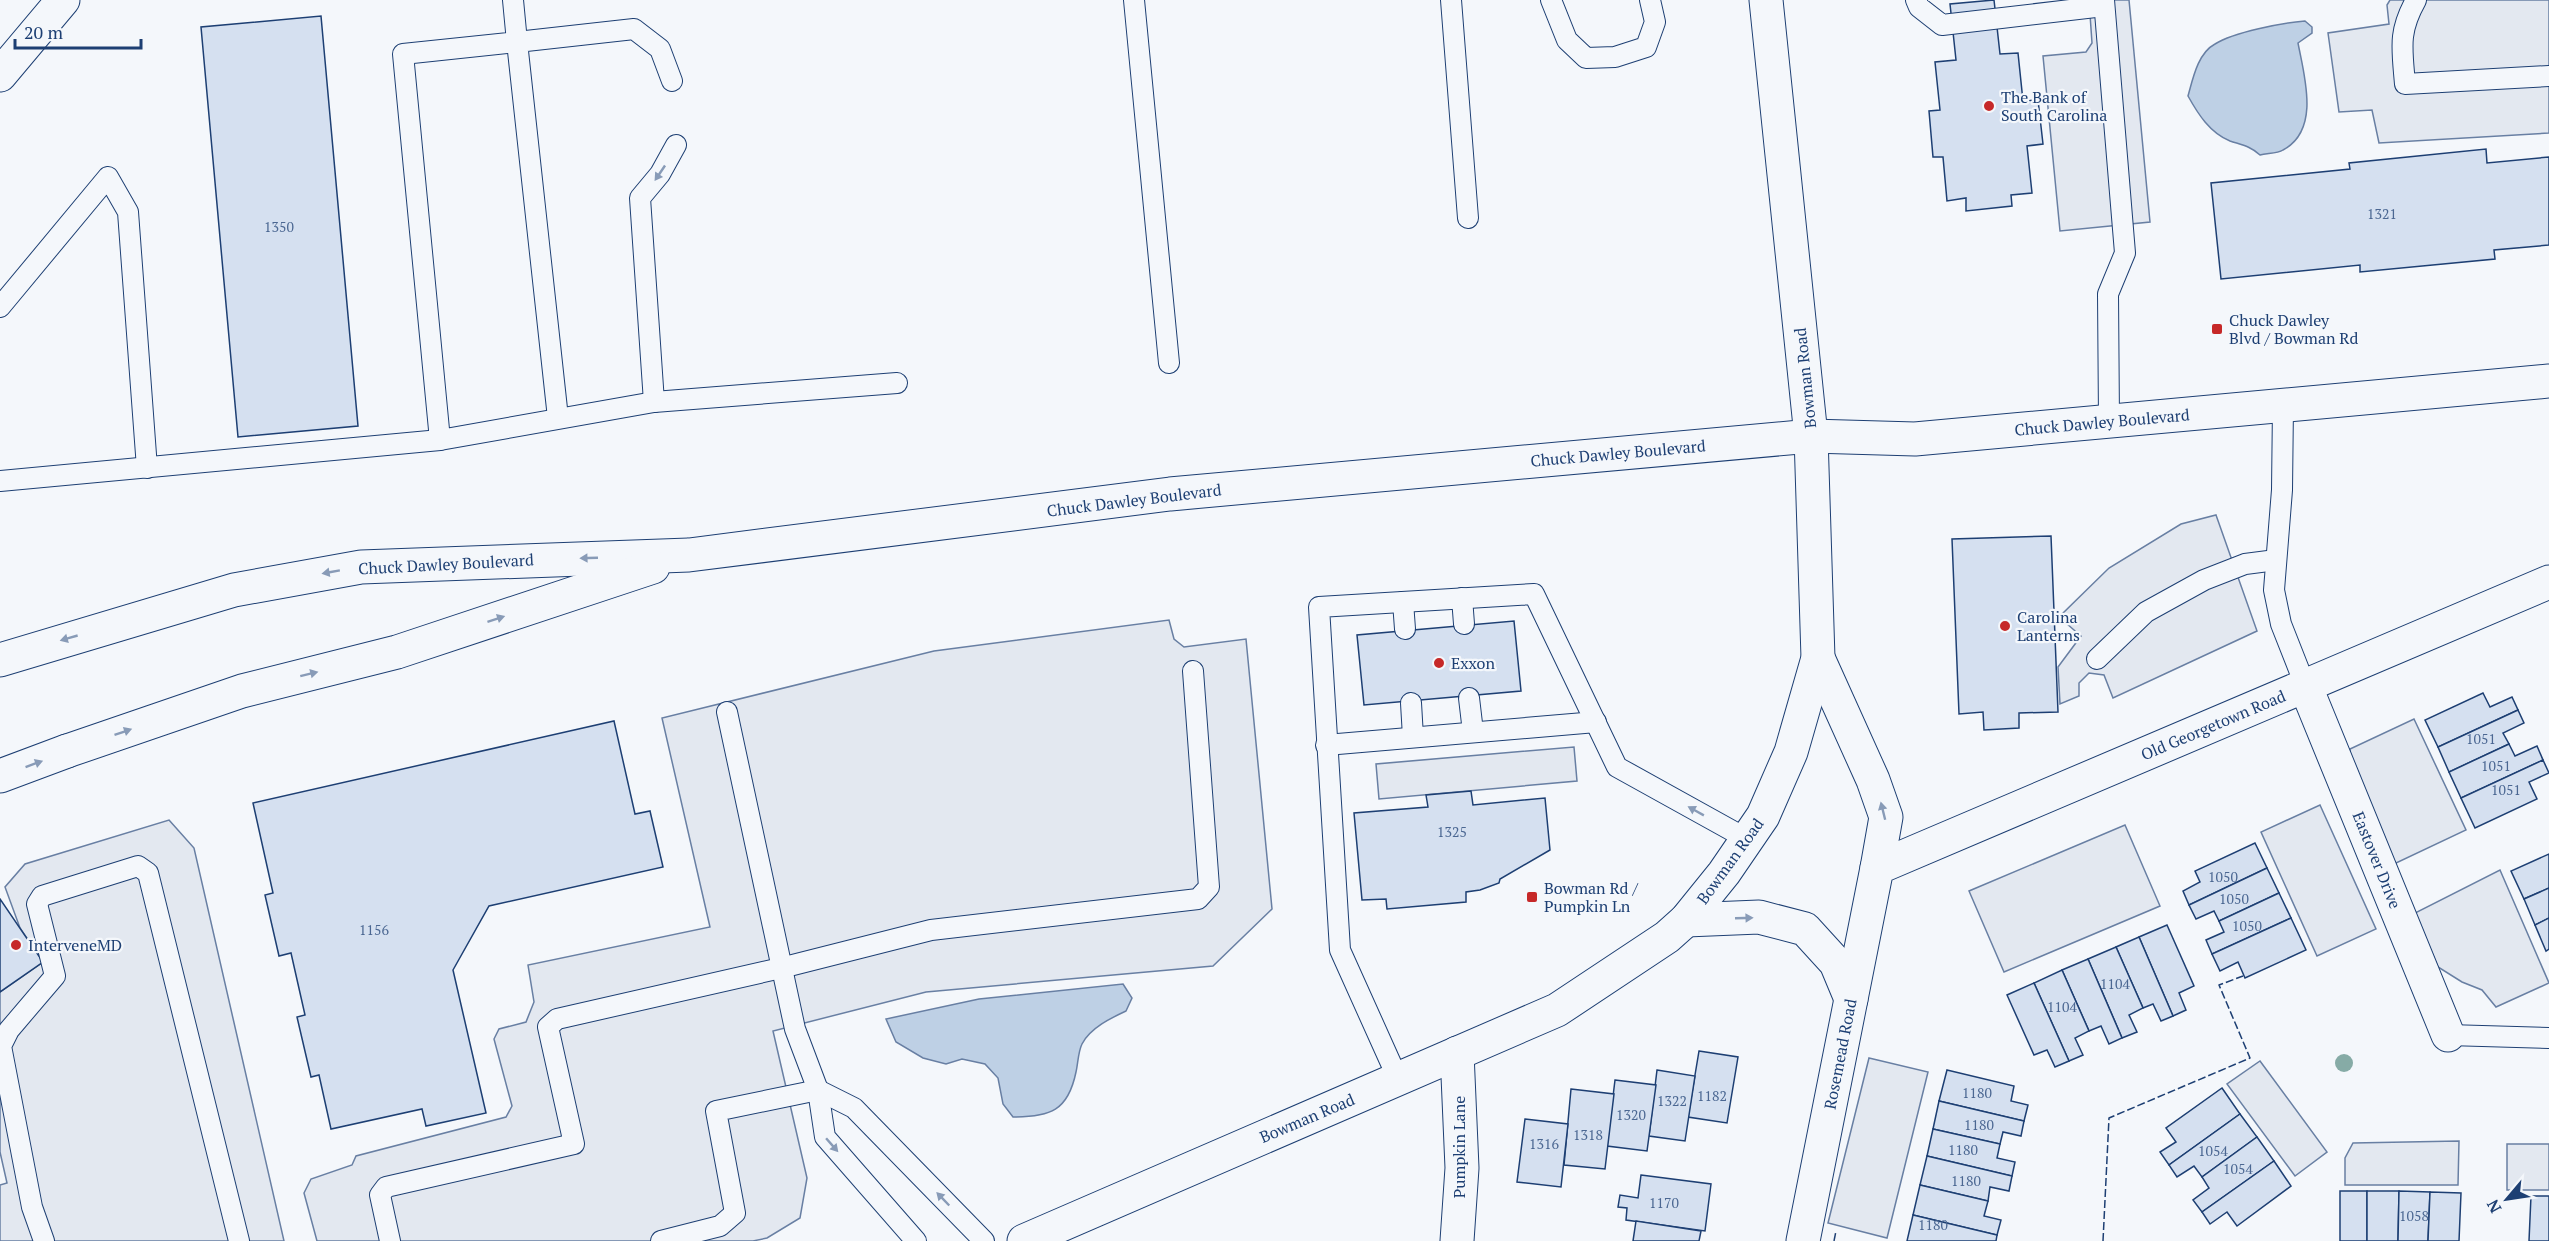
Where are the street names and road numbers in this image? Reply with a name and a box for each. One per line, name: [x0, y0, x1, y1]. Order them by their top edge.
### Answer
street label: Bowman Road: [1789, 326, 1821, 429]
street label: Chuck Dawley Boulevard: [2014, 403, 2191, 441]
street label: Chuck Dawley Boulevard: [1530, 434, 1707, 472]
street label: Chuck Dawley Boulevard: [1045, 478, 1223, 522]
street label: Chuck Dawley Boulevard: [358, 548, 534, 580]
street label: Old Georgetown Road: [2137, 684, 2289, 765]
street label: Eastover Drive: [2348, 808, 2406, 912]
street label: Bowman Road: [1691, 814, 1769, 908]
street label: Rosemead Road: [1819, 997, 1862, 1111]
street label: Bowman Road: [1256, 1088, 1358, 1148]
street label: Pumpkin Lane: [1448, 1096, 1470, 1198]

